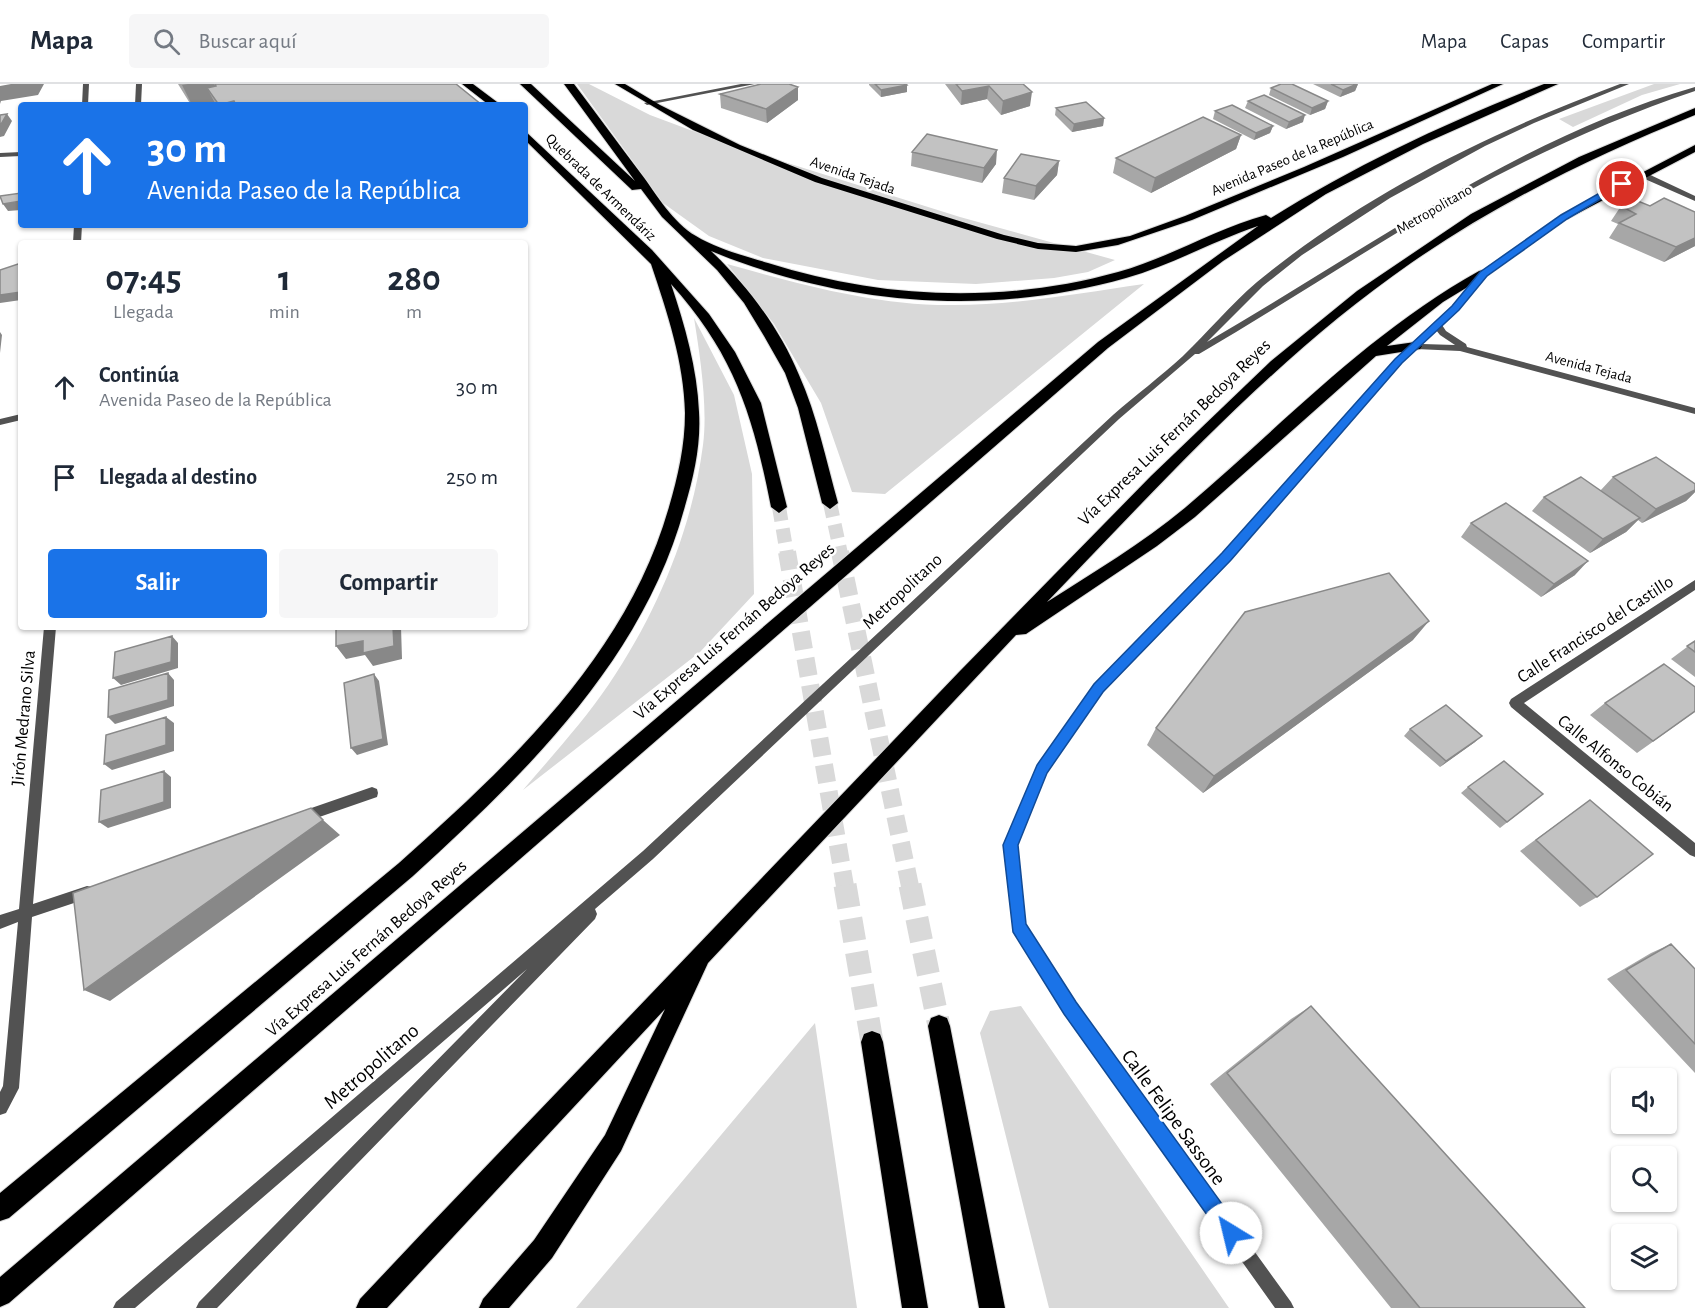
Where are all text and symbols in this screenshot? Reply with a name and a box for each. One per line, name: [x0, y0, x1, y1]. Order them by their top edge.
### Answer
search box: [129, 14, 549, 68]
icon: search: [150, 25, 183, 58]
text: Mapa: [30, 27, 93, 55]
text: Buscar aquí: [198, 30, 297, 52]
text: Mapa: [1421, 31, 1467, 52]
text: Capas: [1500, 31, 1549, 52]
text: Compartir: [1582, 31, 1665, 52]
street label: Avenida Paseo de la República: [1209, 116, 1375, 198]
icon: ahead: [48, 126, 126, 204]
text: 30 m: [147, 128, 227, 170]
street label: Quebrada de Armendáriz: [543, 131, 659, 244]
street label: Avenida Tejada: [808, 154, 897, 197]
pin: [1596, 158, 1647, 209]
icon: arrive: [1605, 167, 1638, 200]
text: Avenida Paseo de la República: [147, 177, 461, 204]
street label: Metropolitano: [1394, 182, 1475, 237]
text: 07:45: [105, 261, 182, 297]
text: 1: [278, 261, 291, 297]
text: 280: [387, 261, 441, 297]
text: Llegada: [113, 302, 174, 322]
text: min: [269, 302, 300, 322]
text: m: [406, 302, 422, 322]
street label: Vía Expresa Luis Fernán Bedoya Reyes: [1075, 336, 1274, 529]
street label: Avenida Tejada: [1544, 349, 1634, 386]
text: Continúa: [99, 364, 179, 386]
icon: ahead: [48, 371, 81, 404]
text: 30 m: [456, 376, 498, 398]
text: Avenida Paseo de la República: [99, 390, 332, 410]
icon: arrive: [48, 461, 81, 494]
text: Llegada al destino: [99, 466, 257, 488]
text: 250 m: [446, 466, 498, 488]
street label: Vía Expresa Luis Fernán Bedoya Reyes: [631, 540, 838, 724]
button: Salir: [48, 549, 267, 618]
button: Compartir: [279, 549, 498, 618]
street label: Metropolitano: [859, 550, 946, 633]
street label: Calle Francisco del Castillo: [1514, 573, 1677, 687]
street label: Jirón Medrano Silva: [9, 650, 39, 787]
street label: Calle Alfonso Cobián: [1554, 712, 1677, 816]
street label: Vía Expresa Luis Fernán Bedoya Reyes: [263, 857, 470, 1041]
street label: Metropolitano: [320, 1020, 423, 1113]
street label: Calle Felipe Sassone: [1118, 1046, 1230, 1189]
map controls: [1611, 1068, 1677, 1290]
button: sound: [1611, 1068, 1677, 1134]
button: search: [1611, 1146, 1677, 1212]
position arrow: [1199, 1201, 1263, 1265]
button: layers: [1611, 1224, 1677, 1290]

